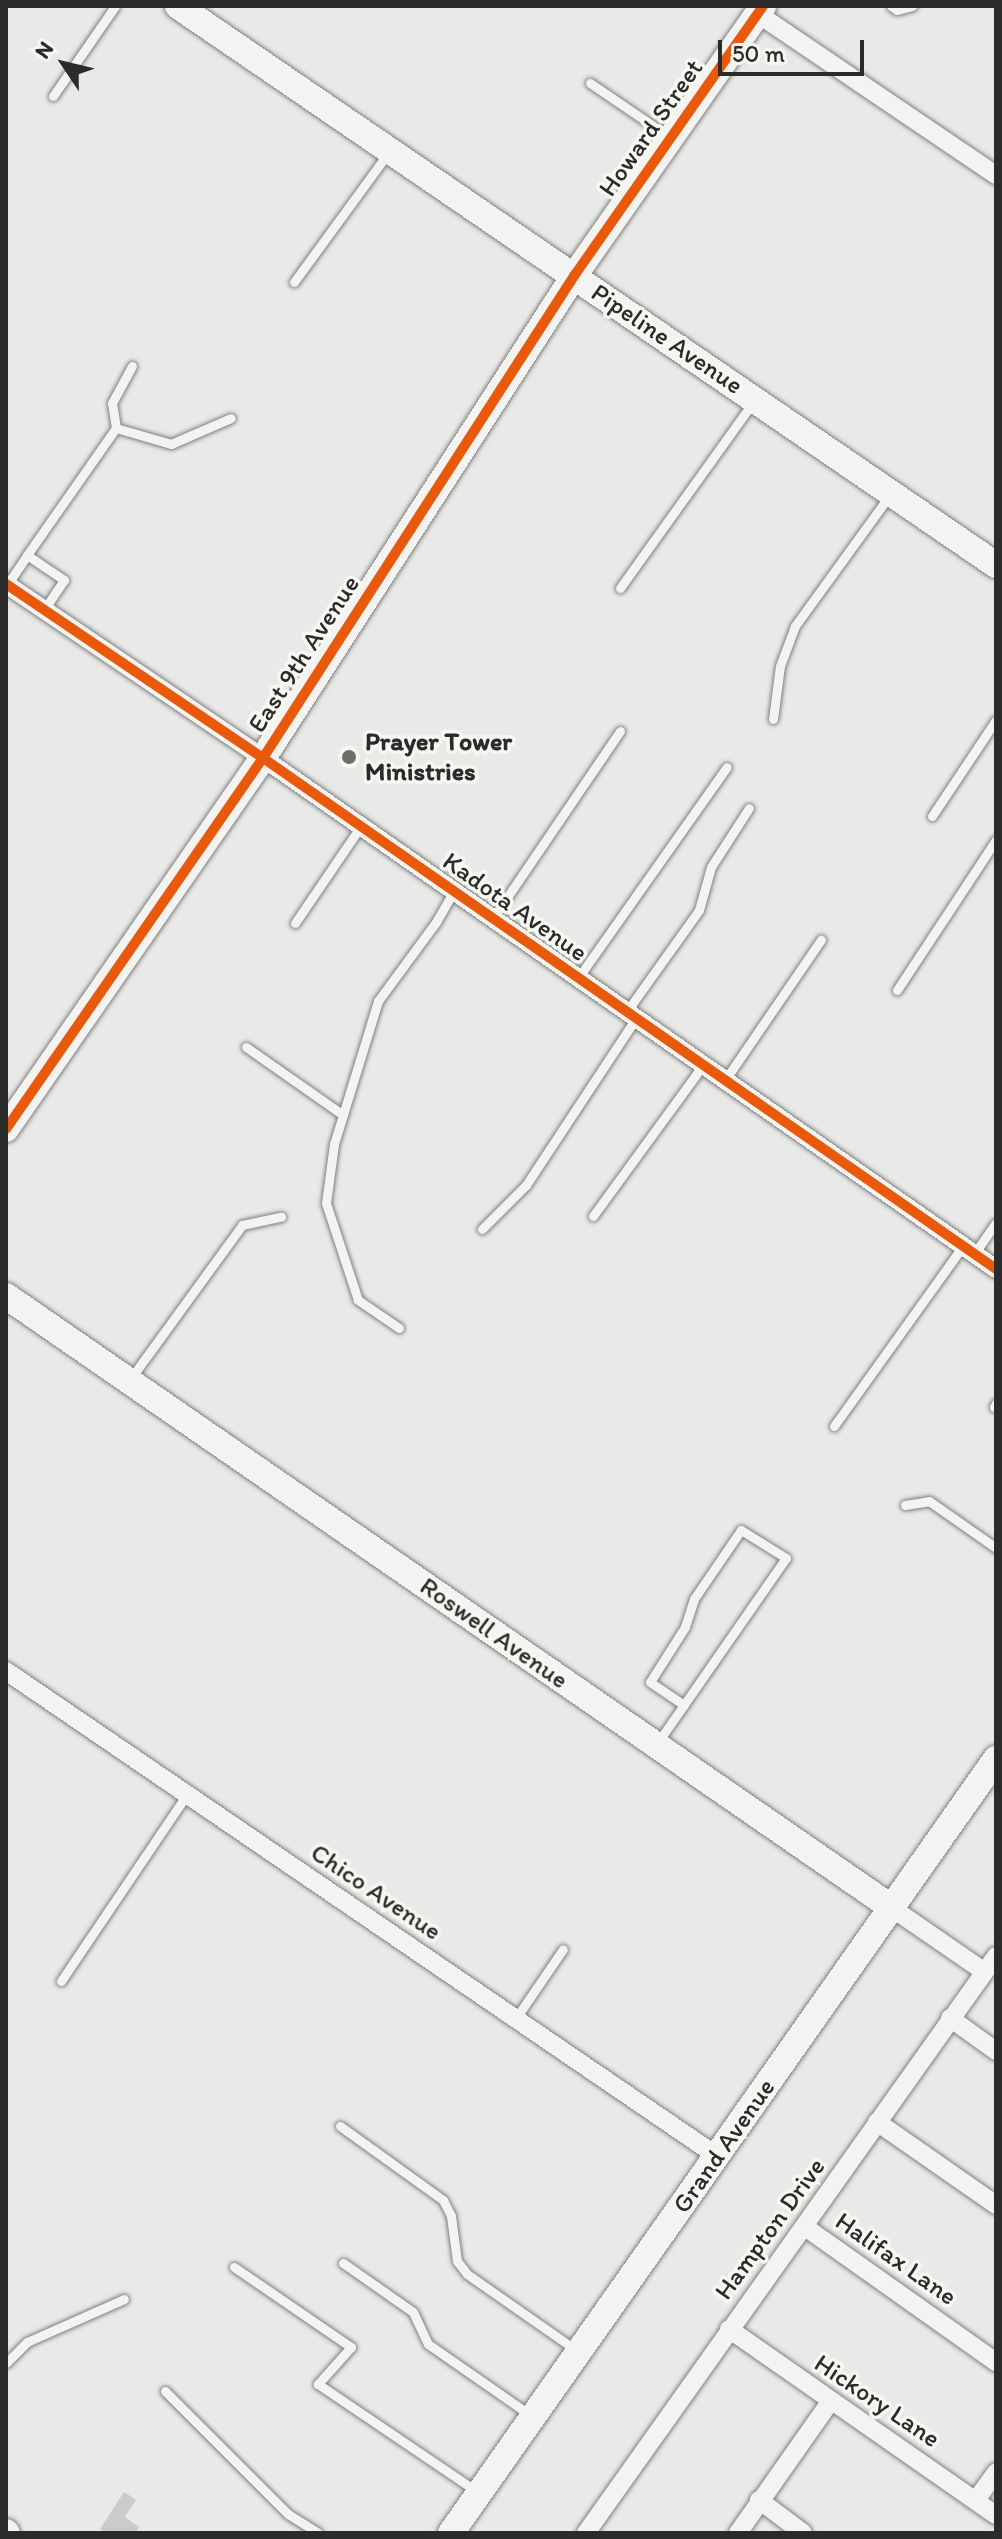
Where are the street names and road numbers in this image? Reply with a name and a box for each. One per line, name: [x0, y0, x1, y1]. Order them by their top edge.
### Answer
street label: Howard Street: [592, 53, 710, 203]
street label: Pipeline Avenue: [585, 277, 749, 401]
street label: East 9th Avenue: [242, 571, 366, 737]
street label: Kadota Avenue: [437, 846, 593, 968]
street label: Roswell Avenue: [414, 1571, 574, 1695]
street label: Chico Avenue: [305, 1837, 447, 1947]
street label: Grand Avenue: [666, 2073, 782, 2219]
street label: Hampton Drive: [708, 2152, 832, 2306]
street label: Halifax Lane: [829, 2206, 963, 2312]
street label: Hickory Lane: [808, 2347, 946, 2455]

